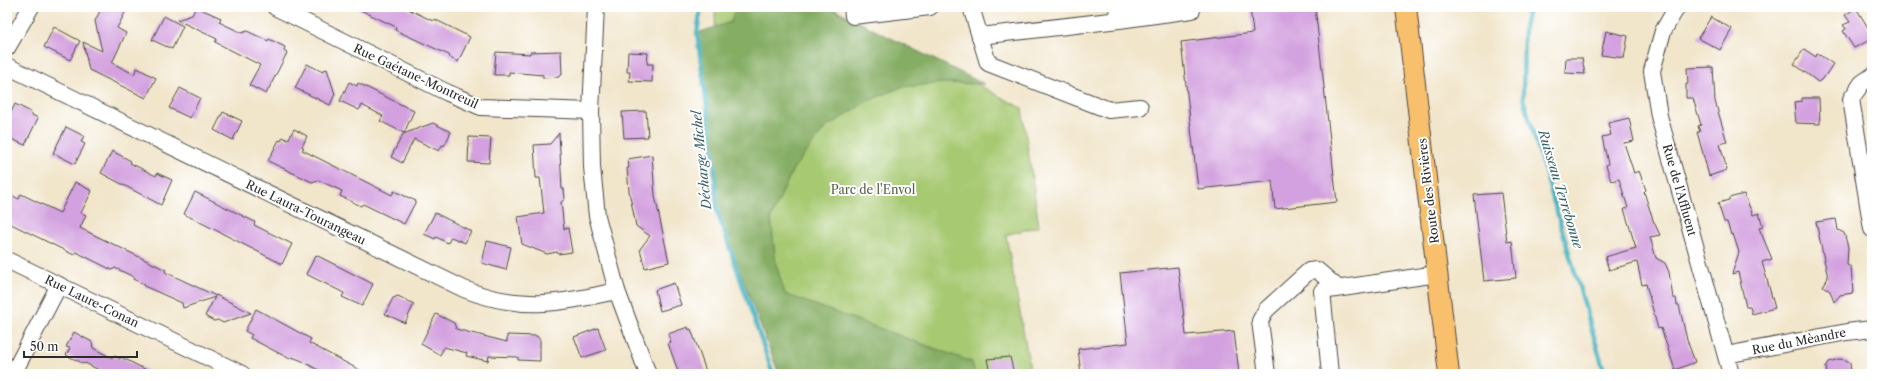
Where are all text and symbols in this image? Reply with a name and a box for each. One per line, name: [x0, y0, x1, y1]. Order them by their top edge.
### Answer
street label: Rue Gaétane-Montreuil: [351, 40, 481, 112]
water label: Décharge Michel: [688, 108, 714, 211]
water label: Ruisseau Terrebonne: [1535, 127, 1587, 251]
street label: Route des Rivières: [1414, 137, 1442, 245]
street label: Rue de l'Affluent: [1660, 142, 1701, 238]
street label: Rue Laura-Tourangeau: [244, 176, 369, 248]
park label: Parc de l'Envol: [831, 182, 916, 197]
street label: Rue Laure-Conan: [43, 272, 142, 330]
street label: Rue du Mèandre: [1751, 324, 1847, 357]
scale bar: [24, 333, 137, 359]
text: 50 m: [30, 339, 59, 354]

